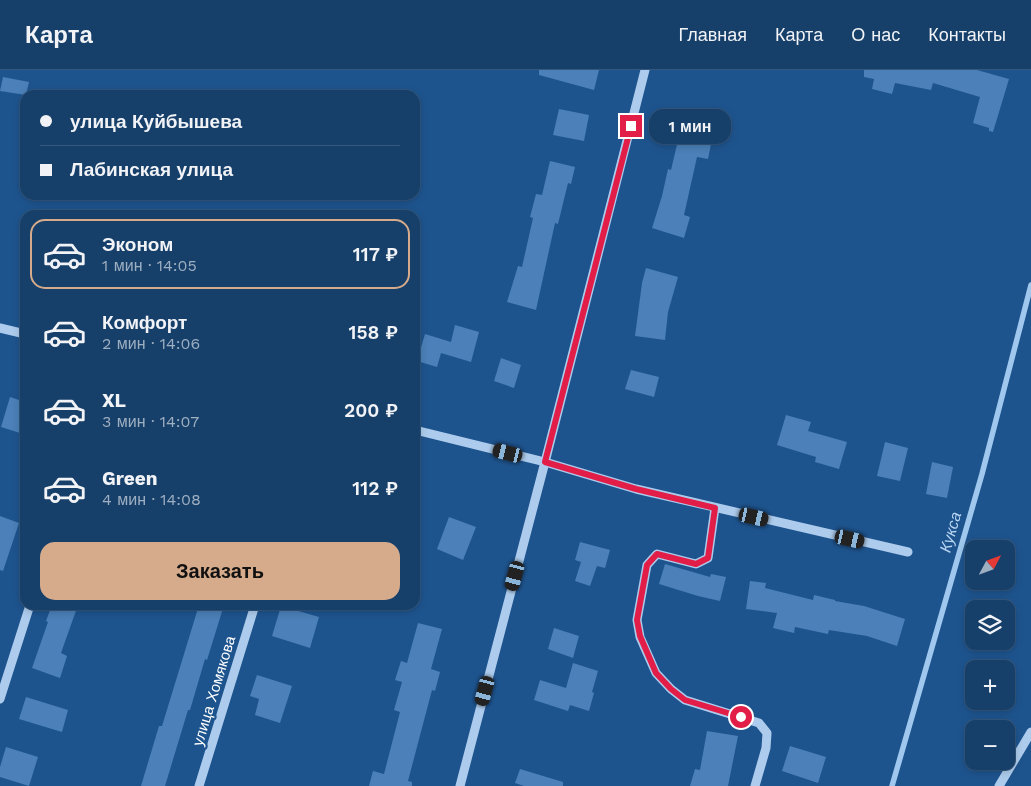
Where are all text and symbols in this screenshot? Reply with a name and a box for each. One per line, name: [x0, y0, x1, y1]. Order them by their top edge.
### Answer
text: Карта: [25, 21, 93, 49]
text: Главная: [678, 24, 747, 45]
text: Карта: [775, 24, 823, 45]
text: О нас: [851, 24, 900, 45]
text: Контакты: [928, 24, 1006, 45]
callout: 1 мин: [648, 108, 731, 144]
text: улица Куйбышева: [70, 110, 242, 133]
route end: [620, 115, 642, 137]
text: 1 мин: [669, 117, 711, 136]
text: Лабинская улица: [70, 158, 233, 181]
icon: car: [42, 232, 87, 277]
text: Эконом: [102, 233, 173, 256]
text: 117 ₽: [353, 243, 398, 266]
text: 1 мин · 14:05: [102, 256, 197, 275]
icon: car: [42, 310, 87, 355]
text: Комфорт: [102, 311, 187, 334]
text: 158 ₽: [349, 321, 398, 344]
text: 2 мин · 14:06: [102, 334, 200, 353]
icon: car: [42, 388, 87, 433]
text: XL: [102, 389, 126, 412]
text: 200 ₽: [344, 399, 398, 422]
text: 3 мин · 14:07: [102, 412, 199, 431]
car: [491, 442, 524, 464]
icon: car: [42, 466, 87, 511]
text: Green: [102, 467, 158, 490]
text: 112 ₽: [352, 477, 398, 500]
text: 4 мин · 14:08: [102, 490, 201, 509]
car: [737, 506, 770, 528]
water label: Кукса: [936, 509, 965, 555]
car: [833, 528, 866, 550]
north arrow: [965, 540, 1015, 590]
map controls: [965, 540, 1015, 770]
button: Заказать: [40, 542, 400, 600]
car: [503, 560, 526, 592]
button: layers: [965, 600, 1015, 650]
street label: улица Хомякова: [189, 633, 239, 748]
button: +: [965, 660, 1015, 710]
car: [473, 675, 496, 707]
route start: [730, 706, 752, 728]
button: −: [965, 720, 1015, 770]

